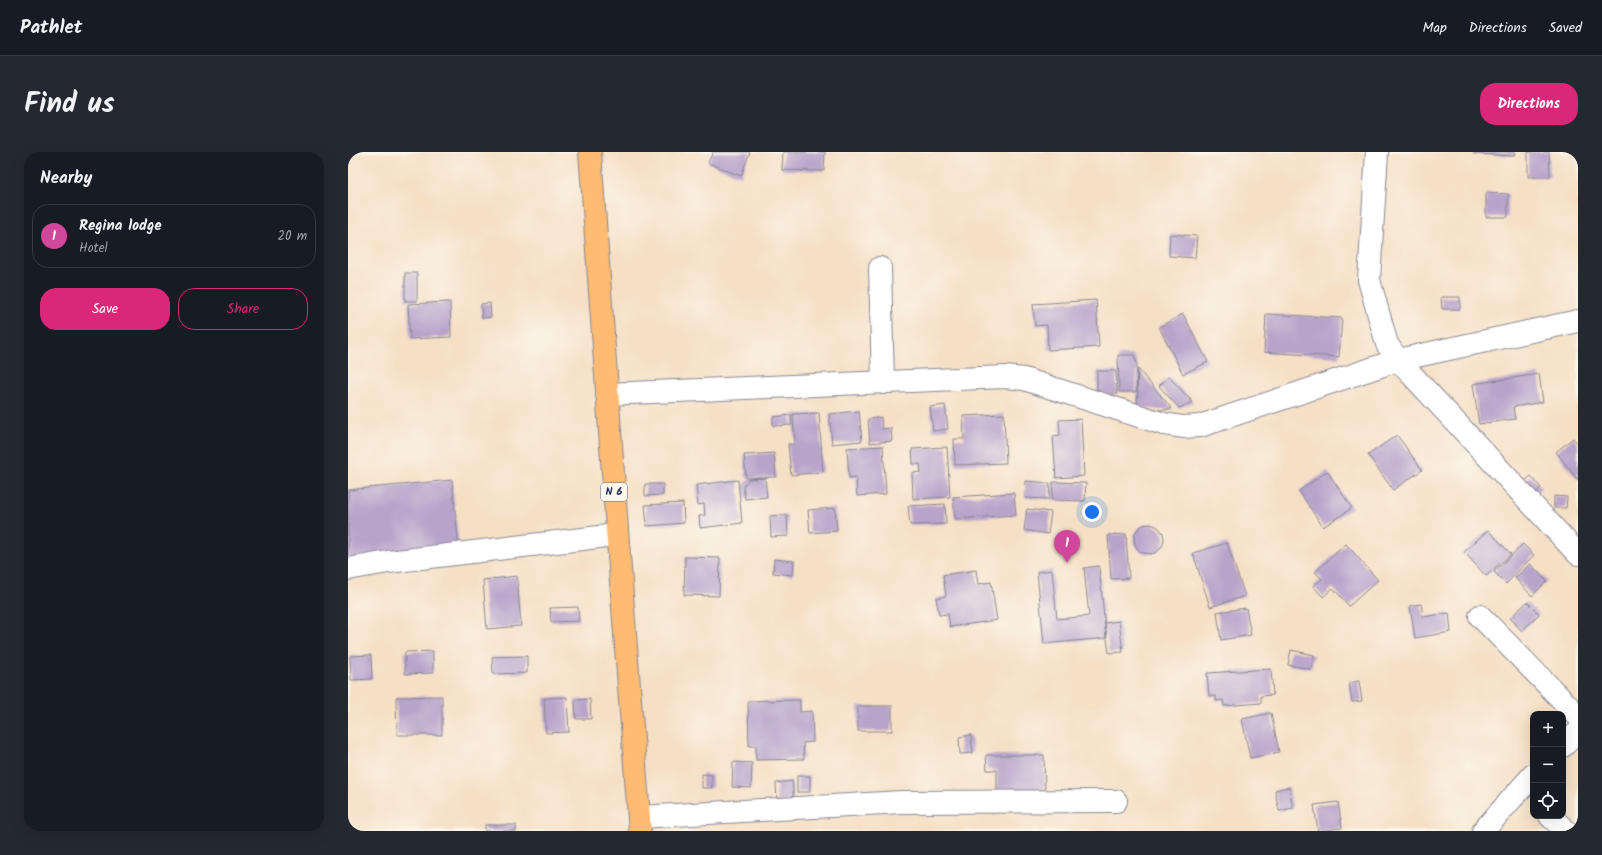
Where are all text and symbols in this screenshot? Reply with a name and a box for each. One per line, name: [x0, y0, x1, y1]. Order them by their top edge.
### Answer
text: Pathlet: [20, 13, 82, 43]
text: Map: [1422, 17, 1447, 39]
text: Directions: [1469, 17, 1527, 39]
text: Saved: [1549, 17, 1582, 39]
text: Find us: [24, 82, 115, 127]
button: Directions: [1480, 83, 1578, 125]
text: Nearby: [40, 165, 92, 192]
text: Regina lodge: [79, 214, 162, 238]
text: 1: [52, 226, 56, 247]
text: 20 m: [277, 226, 307, 247]
text: Hotel: [79, 238, 108, 259]
button: Save: [40, 288, 170, 330]
button: Share: [178, 288, 308, 330]
road number: N 6: [601, 483, 627, 501]
your location: [1082, 502, 1102, 522]
pin: 1: [1054, 530, 1080, 563]
map controls: [1530, 711, 1566, 819]
button: +: [1530, 711, 1566, 747]
button: −: [1530, 747, 1566, 783]
button: locate: [1530, 783, 1566, 819]

